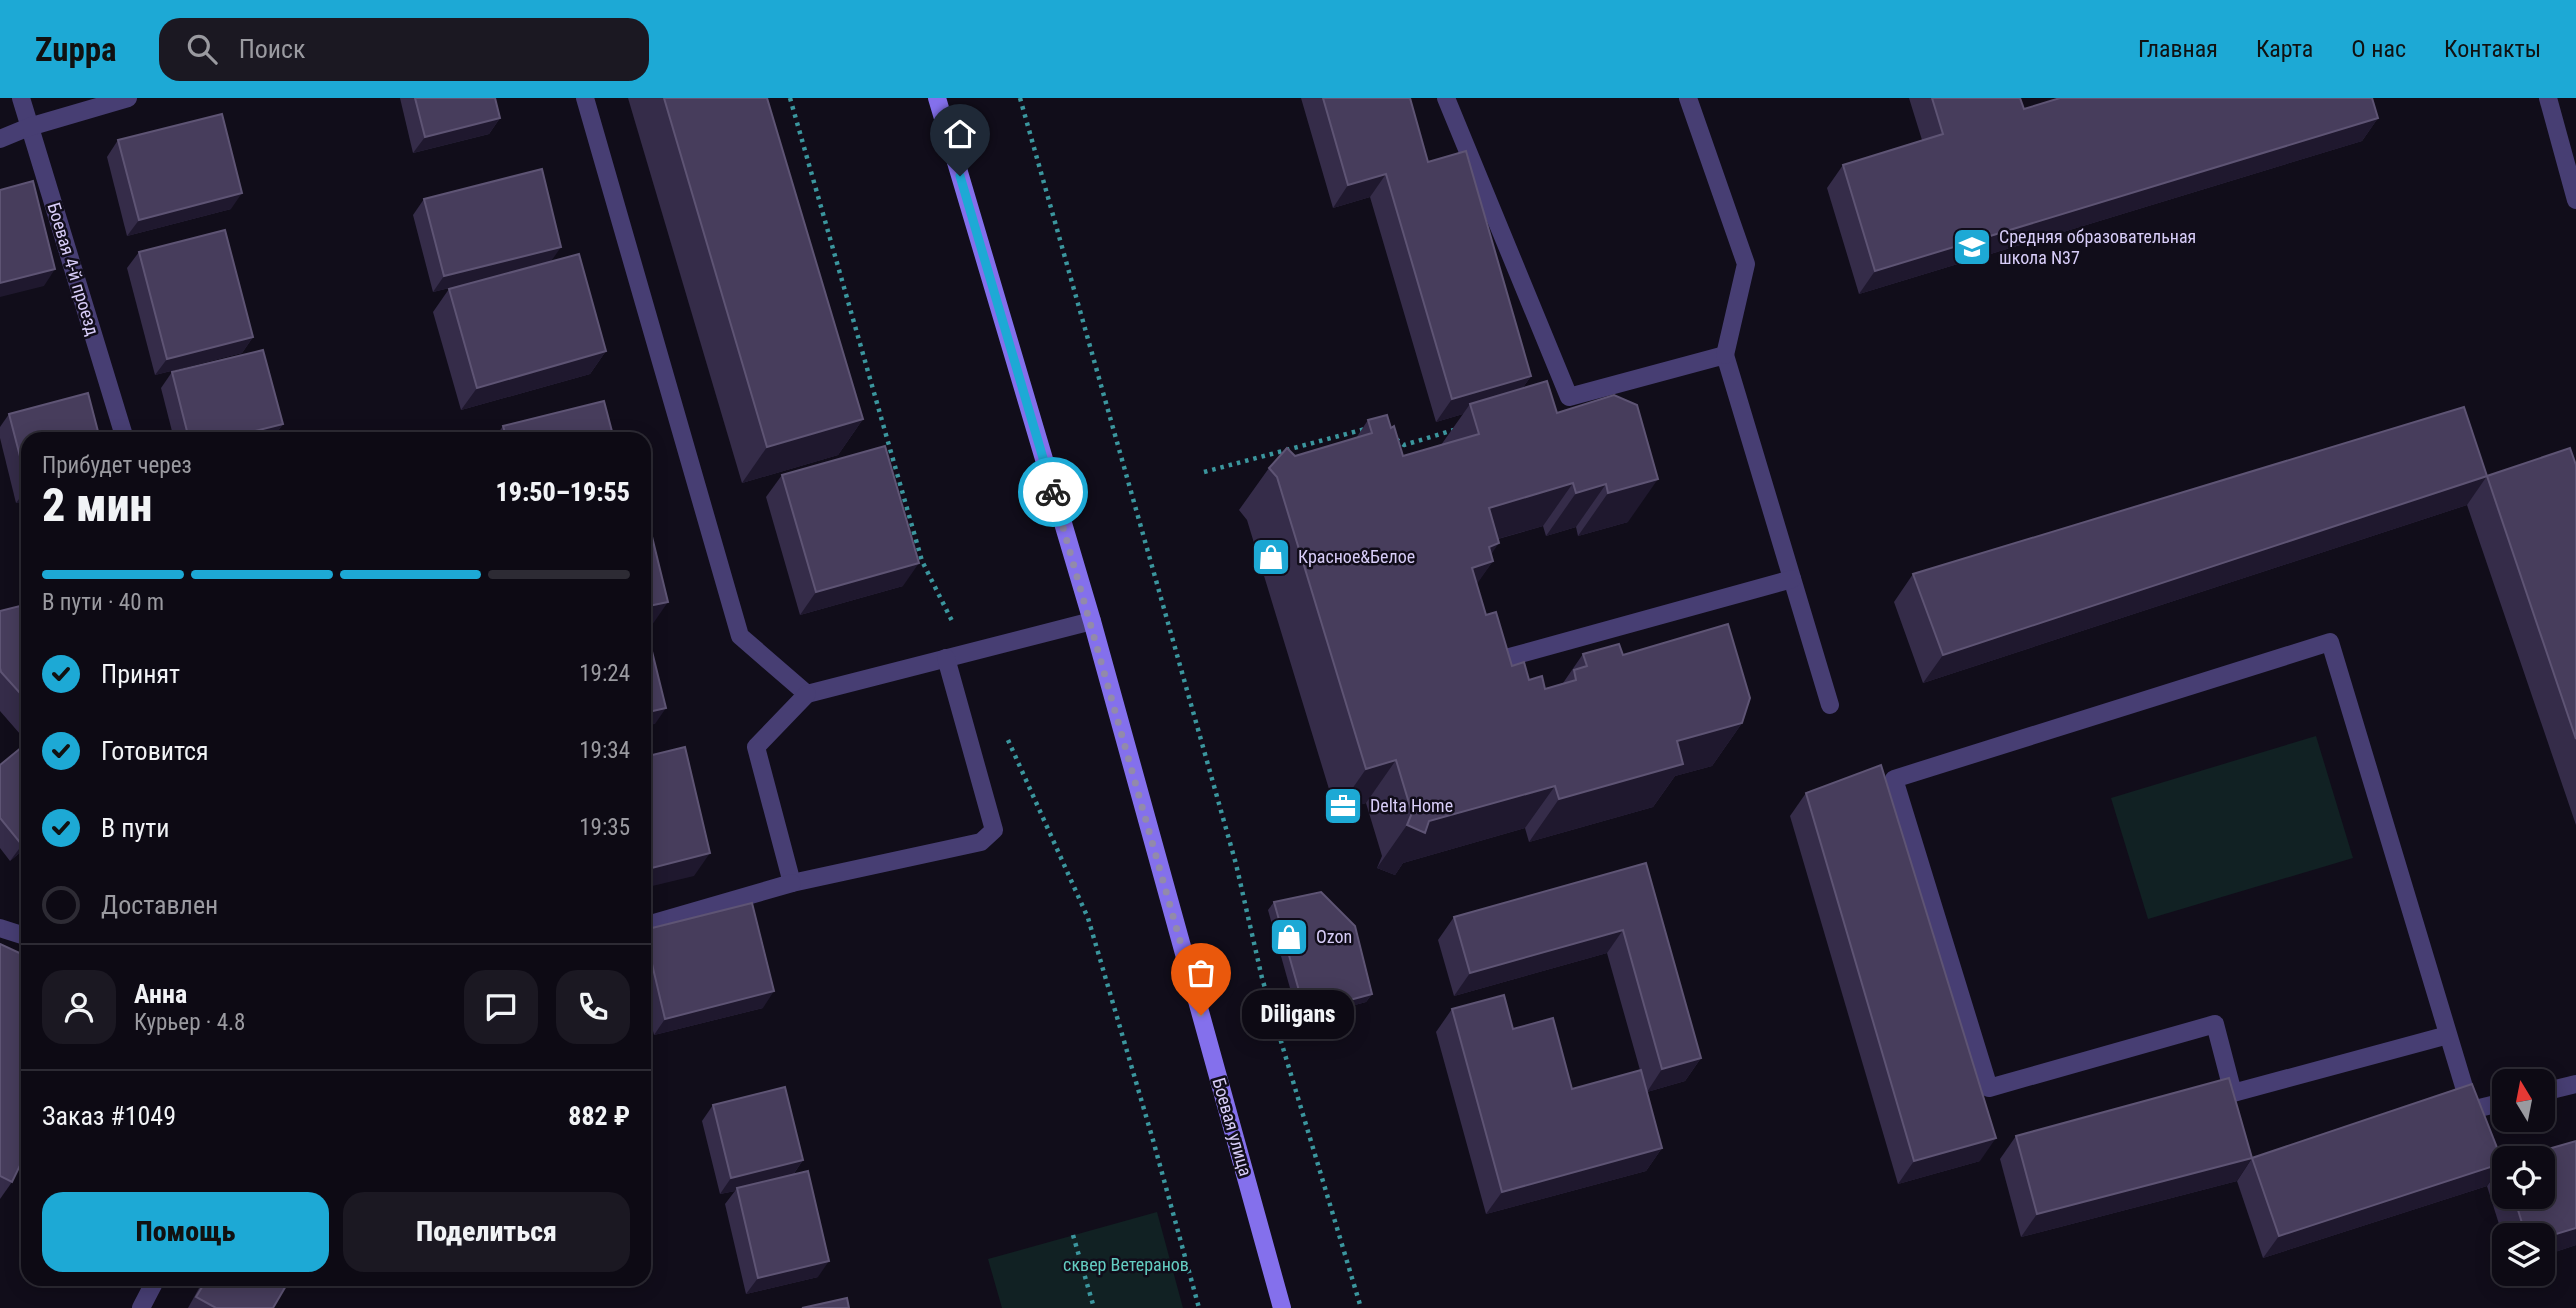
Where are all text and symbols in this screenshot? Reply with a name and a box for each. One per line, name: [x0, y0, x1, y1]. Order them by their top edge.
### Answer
search box: [159, 18, 649, 81]
text: Zuppa: [35, 30, 117, 69]
icon: search: [183, 30, 221, 68]
text: Поиск: [239, 34, 306, 64]
text: Главная: [2138, 35, 2218, 63]
text: Карта: [2256, 35, 2313, 63]
text: О нас: [2351, 35, 2406, 63]
text: Контакты: [2444, 35, 2541, 63]
pin: [930, 104, 990, 176]
icon: home: [941, 115, 979, 153]
street label: Боевая 4-й проезд: [43, 200, 104, 338]
school or university icon: Средняя образовательная школа N37: [1951, 226, 1993, 268]
place label: Средняя образовательная школа N37: [1999, 226, 2196, 268]
text: Прибудет через: [42, 452, 192, 479]
courier: [1018, 457, 1088, 527]
icon: bike: [1034, 473, 1072, 511]
text: 19:50–19:55: [496, 477, 630, 507]
text: 2 мин: [42, 478, 152, 532]
shop icon: Красное&Белое: [1250, 536, 1292, 578]
place label: Красное&Белое: [1298, 546, 1415, 567]
text: В пути · 40 m: [42, 589, 164, 616]
icon: check: [42, 655, 80, 693]
text: Принят: [101, 659, 180, 689]
text: 19:24: [579, 660, 630, 687]
icon: check: [42, 732, 80, 770]
text: Готовится: [101, 736, 209, 766]
text: 19:34: [579, 737, 630, 764]
office icon: Delta Home: [1322, 785, 1364, 827]
place label: Delta Home: [1370, 795, 1453, 816]
icon: check: [42, 809, 80, 847]
text: В пути: [101, 813, 170, 843]
text: 19:35: [579, 814, 630, 841]
text: Доставлен: [101, 890, 218, 920]
shop icon: Ozon: [1268, 916, 1310, 958]
place label: Ozon: [1316, 926, 1352, 947]
pin: [1171, 943, 1231, 1015]
icon: bag: [1182, 954, 1220, 992]
button: person: [42, 970, 116, 1044]
button: chat: [464, 970, 538, 1044]
button: phone: [556, 970, 630, 1044]
text: Анна: [134, 979, 187, 1009]
callout: Diligans: [1243, 990, 1355, 1040]
text: Diligans: [1261, 1001, 1335, 1028]
text: Курьер · 4.8: [134, 1009, 245, 1036]
north arrow: [2492, 1069, 2555, 1132]
map controls: [2492, 1069, 2555, 1286]
street label: Боевая улица: [1208, 1075, 1257, 1179]
text: Заказ #1049: [42, 1101, 176, 1131]
text: 882 ₽: [568, 1101, 630, 1131]
button: locate: [2492, 1146, 2555, 1209]
button: Помощь: [42, 1192, 329, 1272]
button: Поделиться: [343, 1192, 630, 1272]
button: layers: [2492, 1223, 2555, 1286]
park label: сквер Ветеранов: [1063, 1254, 1189, 1275]

